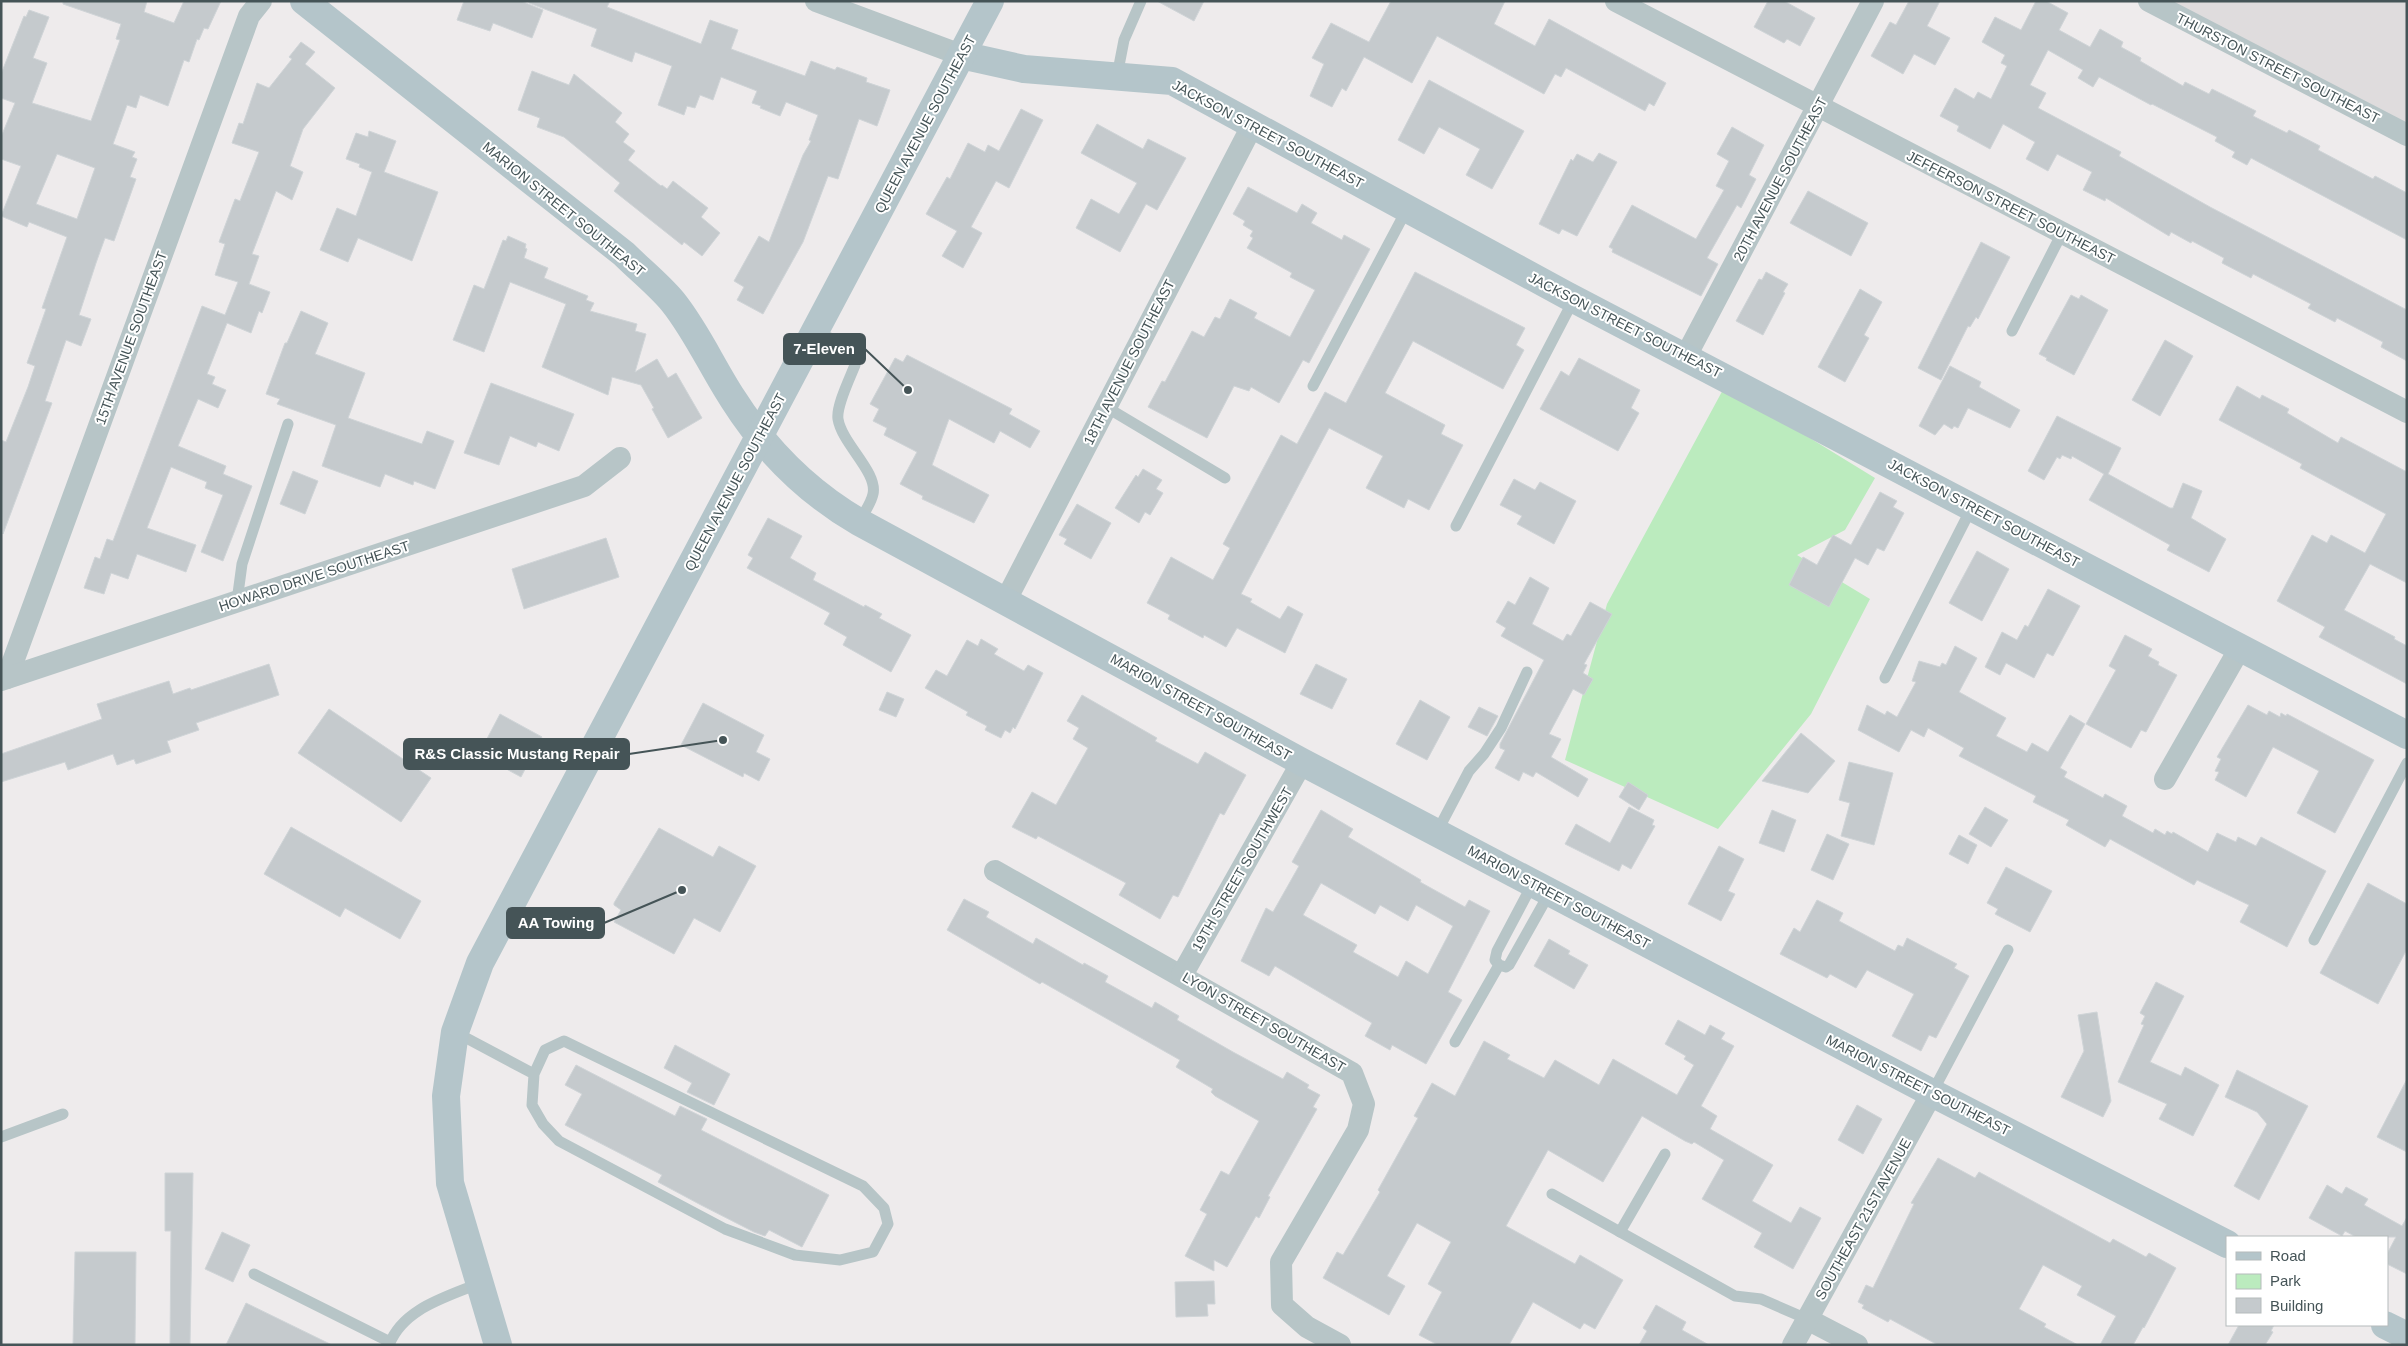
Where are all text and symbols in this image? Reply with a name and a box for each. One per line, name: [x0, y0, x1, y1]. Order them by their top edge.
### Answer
street label: THURSTON STREET SOUTHEAST: [2174, 10, 2383, 127]
street label: QUEEN AVENUE SOUTHEAST: [871, 32, 979, 216]
street label: JACKSON STREET SOUTHEAST: [1170, 77, 1367, 192]
street label: 20TH AVENUE SOUTHEAST: [1730, 94, 1830, 264]
street label: MARION STREET SOUTHEAST: [480, 138, 649, 280]
street label: JEFFERSON STREET SOUTHEAST: [1904, 147, 2118, 267]
street label: 15TH AVENUE SOUTHEAST: [92, 249, 170, 427]
street label: JACKSON STREET SOUTHEAST: [1526, 269, 1725, 381]
street label: 18TH AVENUE SOUTHEAST: [1080, 276, 1178, 447]
callout: 7-Eleven: [784, 334, 865, 364]
text: 7-Eleven: [793, 340, 855, 357]
street label: QUEEN AVENUE SOUTHEAST: [681, 390, 789, 574]
street label: JACKSON STREET SOUTHEAST: [1886, 456, 2083, 571]
street label: HOWARD DRIVE SOUTHEAST: [217, 537, 412, 614]
street label: MARION STREET SOUTHEAST: [1108, 650, 1295, 764]
callout: R&S Classic Mustang Repair: [404, 739, 629, 769]
text: R&S Classic Mustang Repair: [414, 745, 620, 762]
street label: 19TH STREET SOUTHWEST: [1188, 784, 1296, 954]
street label: MARION STREET SOUTHEAST: [1465, 842, 1653, 952]
callout: AA Towing: [507, 908, 604, 938]
text: AA Towing: [518, 914, 594, 931]
street label: LYON STREET SOUTHEAST: [1180, 969, 1349, 1076]
street label: MARION STREET SOUTHEAST: [1823, 1031, 2013, 1139]
street label: SOUTHEAST 21ST AVENUE: [1812, 1136, 1914, 1302]
legend: [2226, 1236, 2388, 1326]
text: Road: [2270, 1247, 2306, 1264]
text: Park: [2270, 1272, 2301, 1289]
text: Building: [2270, 1297, 2323, 1314]

